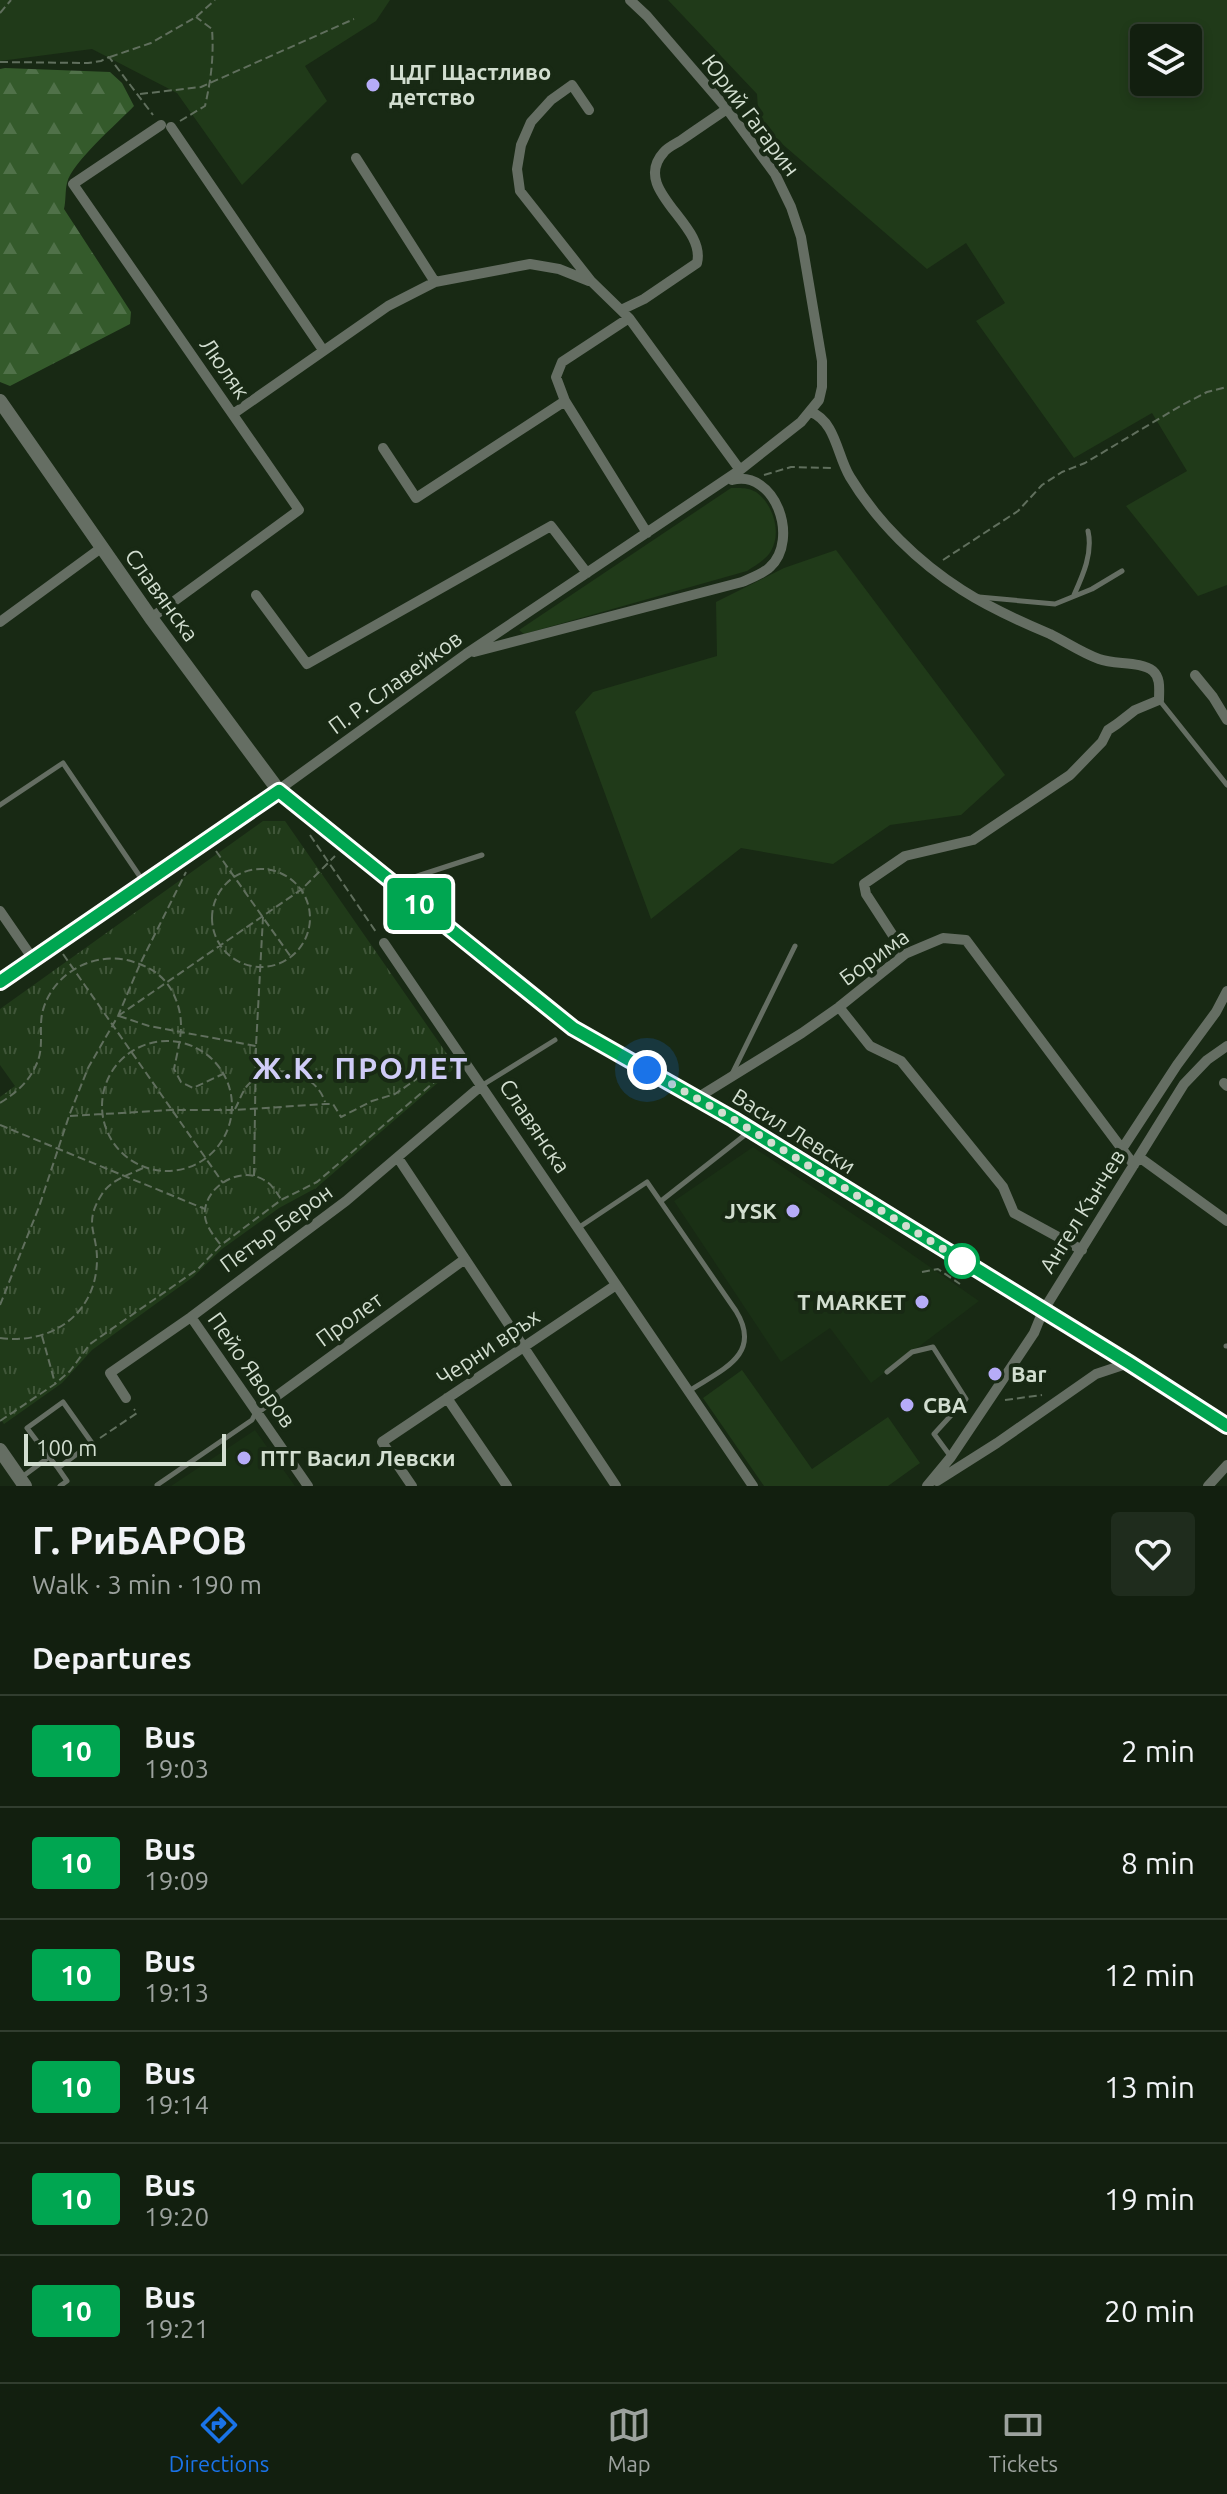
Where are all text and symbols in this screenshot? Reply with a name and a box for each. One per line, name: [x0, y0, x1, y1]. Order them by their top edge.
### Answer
map controls: [1130, 24, 1202, 96]
button: layers: [1130, 24, 1202, 96]
street label: Юрий Гагарин: [698, 49, 805, 180]
place label: ЦДГ Щастливо детство: [389, 59, 551, 109]
marker: ЦДГ Щастливо детство: [364, 76, 382, 94]
street label: Люляк: [195, 332, 255, 403]
street label: Славянска: [121, 544, 204, 646]
street label: П. Р. Славейков: [323, 625, 466, 738]
line badge: 10: [383, 878, 455, 930]
text: 10: [403, 888, 435, 919]
street label: Борима: [834, 923, 913, 990]
your location: [627, 1050, 667, 1090]
district label: Ж.К. ПРОЛЕТ: [253, 1051, 470, 1085]
street label: Славянска: [495, 1074, 576, 1177]
street label: Васил Левски: [728, 1083, 860, 1178]
street label: Ангел Кънчев: [1034, 1144, 1129, 1277]
street label: Петър Берон: [215, 1179, 337, 1277]
place label: JYSK: [725, 1198, 777, 1223]
marker: JYSK: [784, 1202, 802, 1220]
unlabelled marker: [945, 1244, 979, 1278]
street label: Пролет: [311, 1286, 387, 1351]
place label: T MARKET: [797, 1289, 906, 1314]
marker: T MARKET: [913, 1293, 931, 1311]
street label: Черни връх: [432, 1303, 544, 1390]
street label: Пейо Яворов: [203, 1307, 301, 1432]
place label: Bar: [1011, 1361, 1047, 1386]
marker: Bar: [986, 1365, 1004, 1383]
place label: CBA: [923, 1392, 967, 1417]
marker: CBA: [898, 1396, 916, 1414]
scale bar: [24, 1430, 226, 1466]
text: 100 m: [36, 1435, 97, 1460]
place label: ПТГ Васил Левски: [260, 1445, 456, 1470]
marker: ПТГ Васил Левски: [235, 1449, 253, 1467]
button: heart: [1111, 1512, 1195, 1596]
text: Г. РиБАРОВ: [32, 1519, 247, 1561]
text: Walk · 3 min · 190 m: [32, 1570, 262, 1599]
text: Departures: [32, 1641, 192, 1675]
text: Bus: [144, 1720, 196, 1754]
text: 2 min: [1121, 1734, 1195, 1768]
text: 10: [60, 1735, 92, 1766]
text: 19:03: [144, 1754, 209, 1783]
text: Bus: [144, 1832, 196, 1866]
text: 8 min: [1121, 1846, 1195, 1880]
text: 10: [60, 1847, 92, 1878]
text: 19:09: [144, 1866, 209, 1895]
text: Bus: [144, 1944, 196, 1978]
text: 12 min: [1104, 1958, 1195, 1992]
text: 10: [60, 1959, 92, 1990]
text: 19:13: [144, 1978, 209, 2007]
text: Bus: [144, 2056, 196, 2090]
text: 13 min: [1104, 2070, 1195, 2104]
text: 10: [60, 2071, 92, 2102]
text: 19:14: [144, 2090, 209, 2119]
text: Bus: [144, 2168, 196, 2202]
text: 19 min: [1104, 2182, 1195, 2216]
text: 10: [60, 2183, 92, 2214]
text: 19:20: [144, 2202, 209, 2231]
text: Bus: [144, 2280, 196, 2314]
text: 20 min: [1104, 2294, 1195, 2328]
text: 10: [60, 2295, 92, 2326]
text: 19:21: [144, 2314, 209, 2343]
tab: Directions: [169, 2403, 269, 2476]
tab: Map: [607, 2403, 651, 2476]
tab: Tickets: [989, 2403, 1058, 2476]

